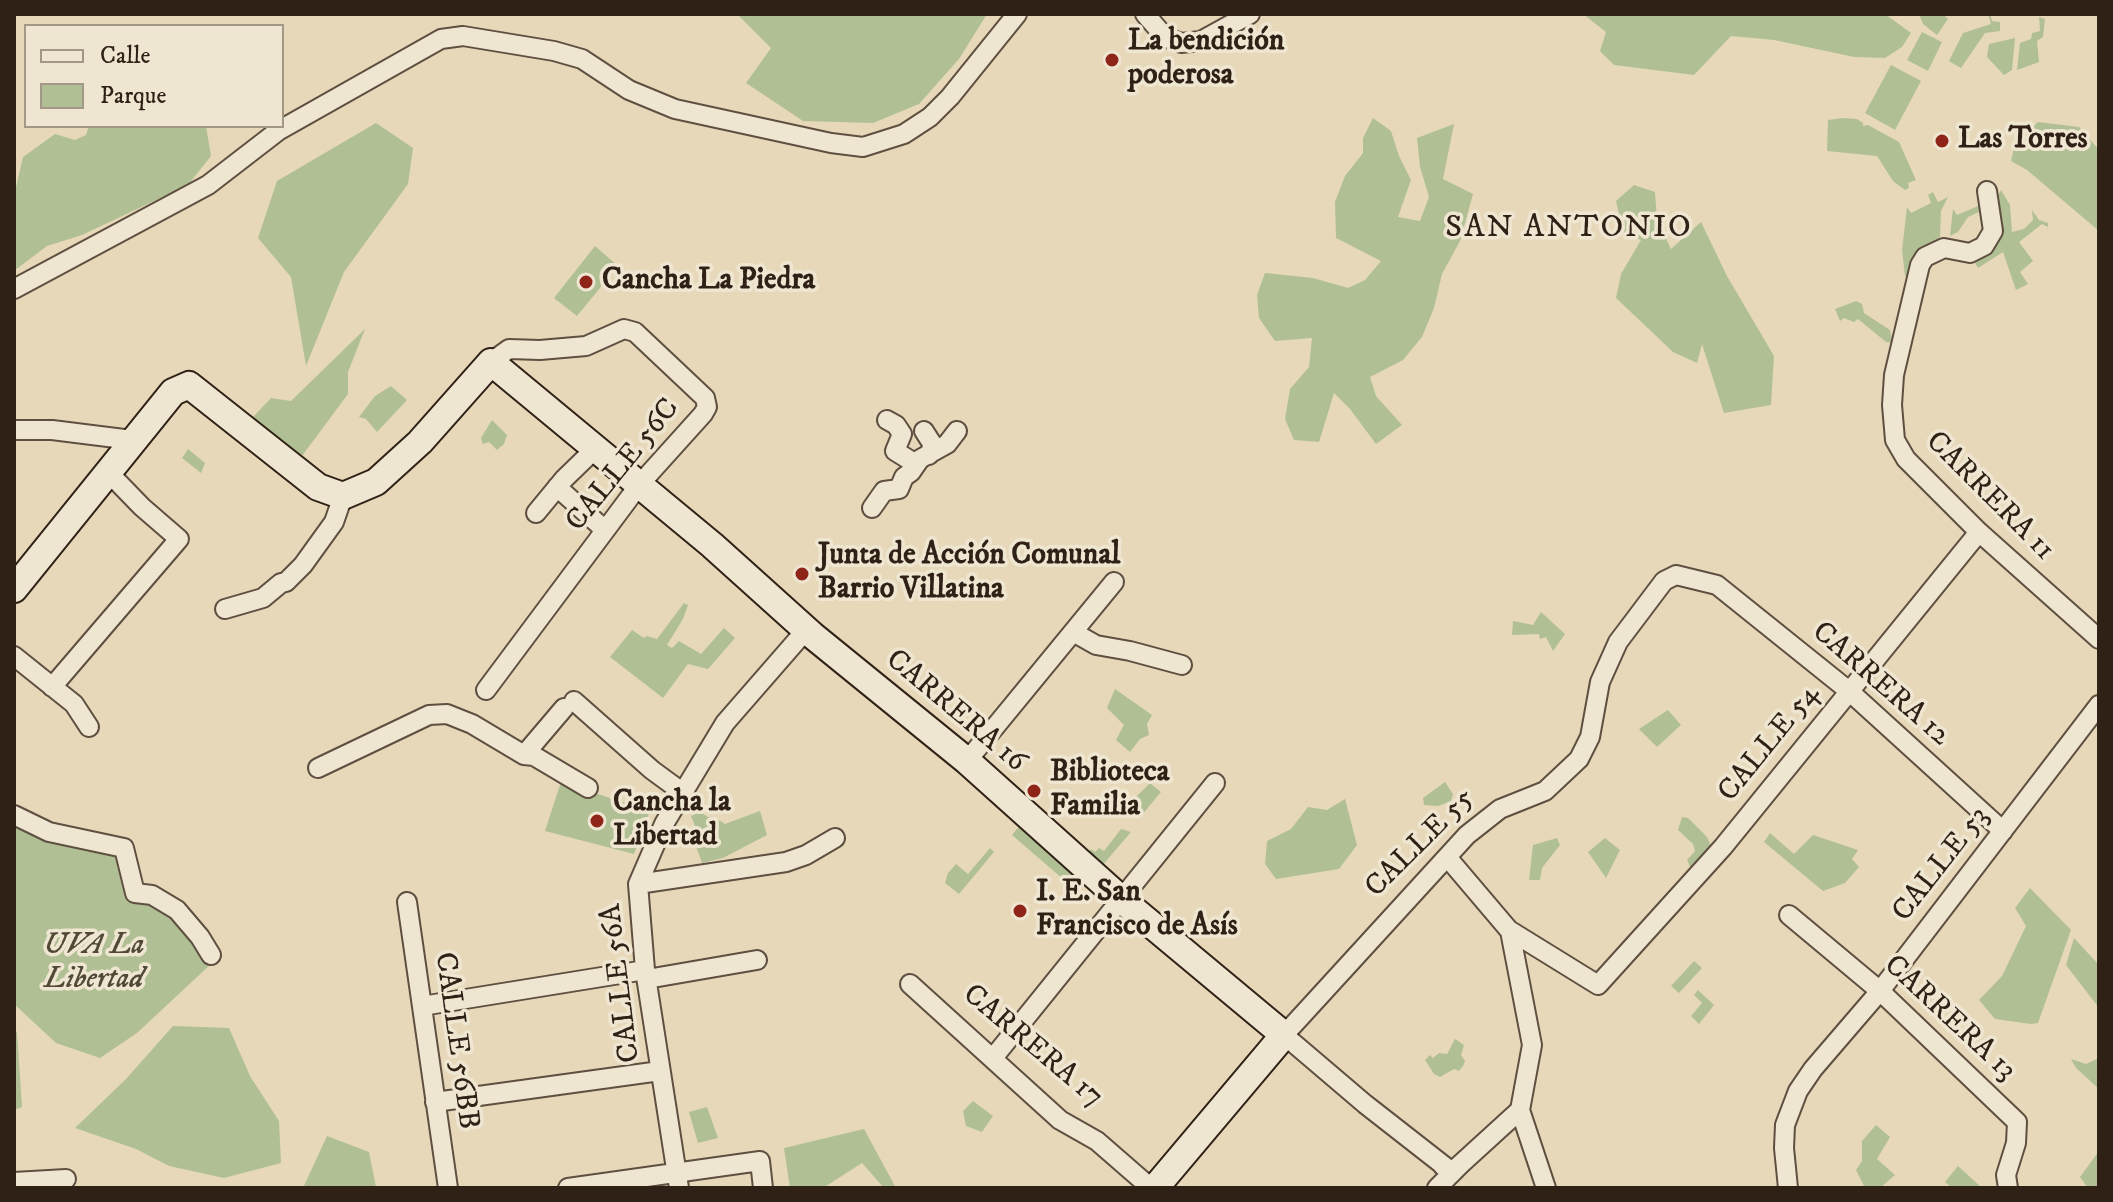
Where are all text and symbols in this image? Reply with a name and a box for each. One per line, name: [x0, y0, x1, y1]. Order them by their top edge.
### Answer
legend: [24, 24, 284, 128]
place label: La bendición poderosa: [1128, 25, 1284, 96]
text: Calle: [100, 41, 150, 71]
marker: La bendición poderosa: [1103, 51, 1121, 69]
text: Parque: [100, 81, 166, 111]
place label: Las Torres: [1958, 123, 2088, 159]
marker: Las Torres: [1933, 132, 1951, 150]
district label: SAN ANTONIO: [1445, 210, 1693, 248]
place label: Cancha La Piedra: [602, 264, 815, 300]
marker: Cancha La Piedra: [577, 273, 595, 291]
street label: CALLE 56C: [560, 392, 688, 540]
street label: CARRERA 11: [1917, 425, 2061, 569]
place label: Junta de Acción Comunal Barrio Villatina: [818, 539, 1120, 610]
marker: Junta de Acción Comunal Barrio Villatina: [793, 565, 811, 583]
street label: CARRERA 12: [1804, 615, 1956, 755]
street label: CARRERA 16: [877, 643, 1033, 781]
street label: CALLE 54: [1712, 678, 1828, 810]
place label: Biblioteca Familia: [1050, 756, 1170, 826]
marker: Biblioteca Familia: [1025, 782, 1043, 800]
street label: CALLE 55: [1359, 782, 1483, 906]
place label: Cancha la Libertad: [613, 786, 731, 856]
street label: CALLE 53: [1886, 800, 1998, 930]
marker: Cancha la Libertad: [588, 812, 606, 830]
place label: I. E. San Francisco de Asís: [1036, 876, 1238, 946]
street label: CALLE 56A: [594, 902, 650, 1064]
marker: I. E. San Francisco de Asís: [1011, 902, 1029, 920]
park label: UVA La Libertad: [43, 929, 145, 1000]
street label: CARRERA 13: [1875, 949, 2023, 1089]
street label: CALLE 56BB: [425, 950, 485, 1132]
street label: CARRERA 17: [954, 978, 1110, 1116]

